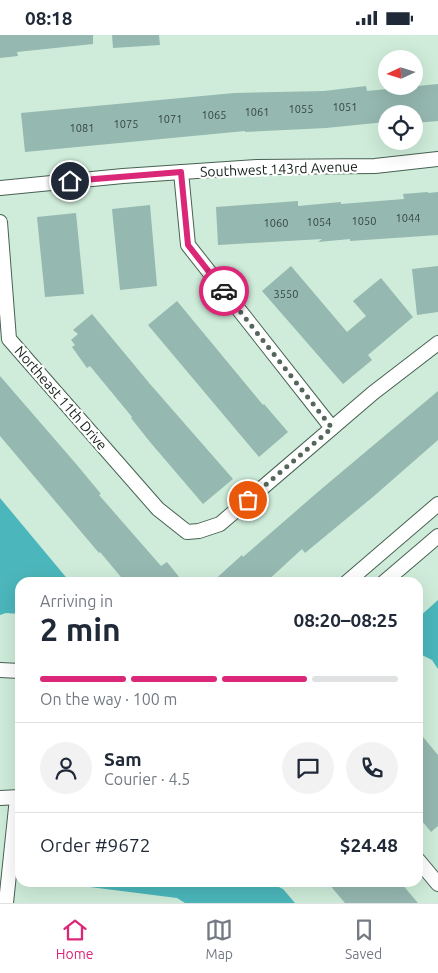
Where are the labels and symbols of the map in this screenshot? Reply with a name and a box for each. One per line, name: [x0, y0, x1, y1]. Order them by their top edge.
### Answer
north arrow: [378, 50, 422, 95]
house number: 1051: [333, 101, 357, 113]
house number: 1055: [289, 103, 313, 115]
house number: 1061: [245, 106, 269, 118]
house number: 1065: [202, 109, 226, 121]
house number: 1071: [158, 113, 182, 125]
house number: 1075: [114, 118, 138, 130]
house number: 1081: [70, 122, 94, 134]
street label: Southwest 143rd Avenue: [200, 158, 358, 180]
pin: [49, 160, 91, 202]
house number: 1044: [396, 212, 420, 224]
house number: 1050: [352, 215, 376, 227]
house number: 1054: [307, 216, 331, 228]
house number: 1060: [264, 217, 288, 229]
courier: [199, 266, 249, 316]
house number: 3550: [274, 288, 298, 300]
street label: Northeast 11th Drive: [12, 343, 110, 453]
pin: [227, 479, 269, 521]

